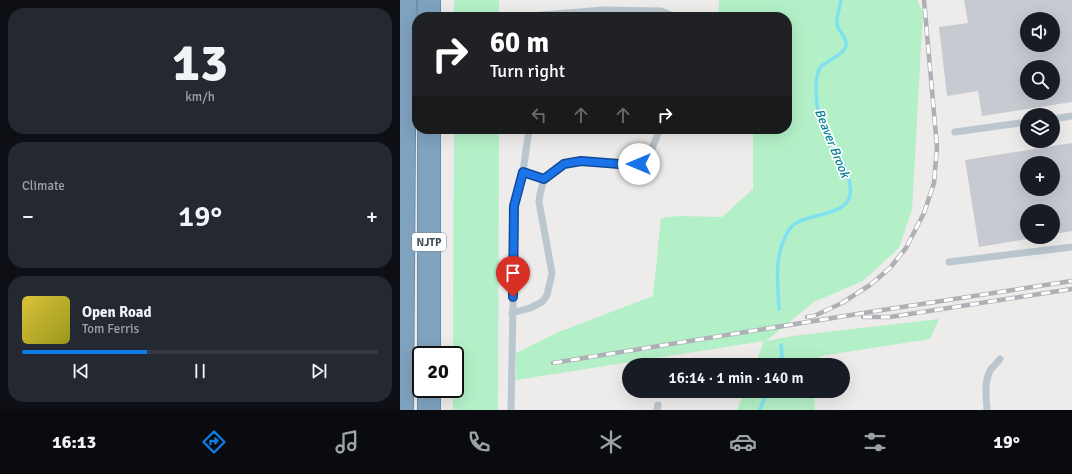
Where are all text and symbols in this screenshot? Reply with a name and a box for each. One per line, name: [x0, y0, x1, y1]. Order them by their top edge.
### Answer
map controls: [1020, 12, 1060, 244]
button: sound: [1020, 12, 1060, 52]
text: 60 m: [490, 26, 549, 60]
icon: right: [424, 28, 476, 80]
text: 13: [172, 31, 228, 95]
text: Turn right: [490, 60, 565, 82]
button: search: [1020, 60, 1060, 100]
text: km/h: [185, 89, 215, 105]
icon: left: [528, 104, 550, 126]
icon: ahead: [570, 104, 592, 126]
icon: ahead: [612, 104, 634, 126]
icon: right: [654, 104, 676, 126]
water label: Beaver Brook: [811, 107, 854, 182]
button: layers: [1020, 108, 1060, 148]
position arrow: [618, 143, 660, 185]
button: +: [1020, 156, 1060, 196]
text: Climate: [22, 178, 65, 194]
text: 19°: [178, 198, 222, 235]
text: −: [22, 203, 34, 230]
text: +: [366, 203, 378, 230]
button: −: [1020, 204, 1060, 244]
road number: NJTP: [412, 233, 446, 251]
pin: [496, 256, 530, 297]
icon: arrive: [502, 262, 524, 284]
text: Open Road: [82, 303, 152, 321]
text: Tom Ferris: [82, 321, 139, 337]
speed limit sign: 20: [412, 346, 464, 398]
icon: previous: [70, 360, 92, 382]
icon: pause: [189, 360, 211, 382]
icon: next: [308, 360, 330, 382]
text: 16:14 · 1 min · 140 m: [669, 369, 803, 387]
icon: directions: [200, 428, 228, 456]
icon: music: [333, 428, 361, 456]
icon: phone: [465, 428, 493, 456]
icon: climate: [597, 428, 625, 456]
icon: car: [729, 428, 757, 456]
icon: filters: [861, 428, 889, 456]
text: 16:13: [52, 431, 96, 453]
text: 19°: [993, 431, 1020, 453]

